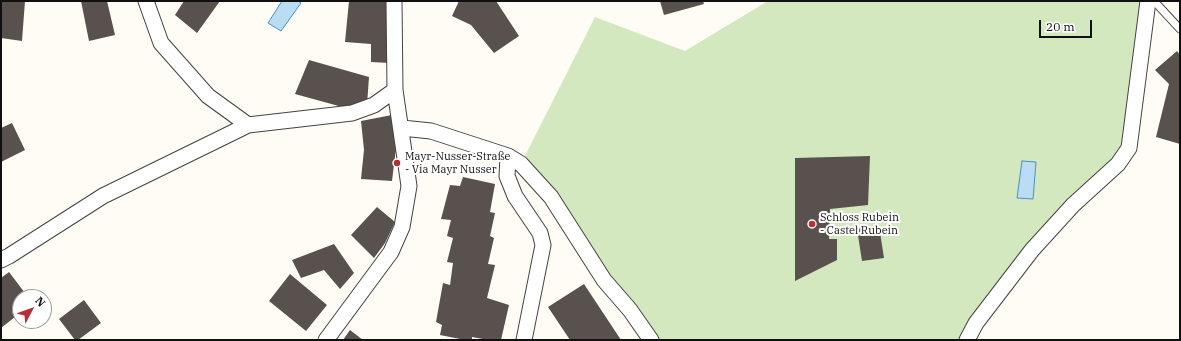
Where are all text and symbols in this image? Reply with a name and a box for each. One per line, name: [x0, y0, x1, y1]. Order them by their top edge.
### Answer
scale bar: [1041, 12, 1094, 38]
text: 20 m: [1046, 19, 1075, 34]
place label: Mayr-Nusser-Straße - Via Mayr Nusser: [405, 150, 510, 176]
marker: Mayr-Nusser-Straße - Via Mayr Nusser: [392, 158, 402, 168]
place label: Schloss Rubein - Castel Rubein: [820, 211, 899, 237]
marker: Schloss Rubein - Castel Rubein: [807, 219, 817, 229]
north arrow: [12, 289, 52, 329]
text: N: [32, 294, 48, 310]

